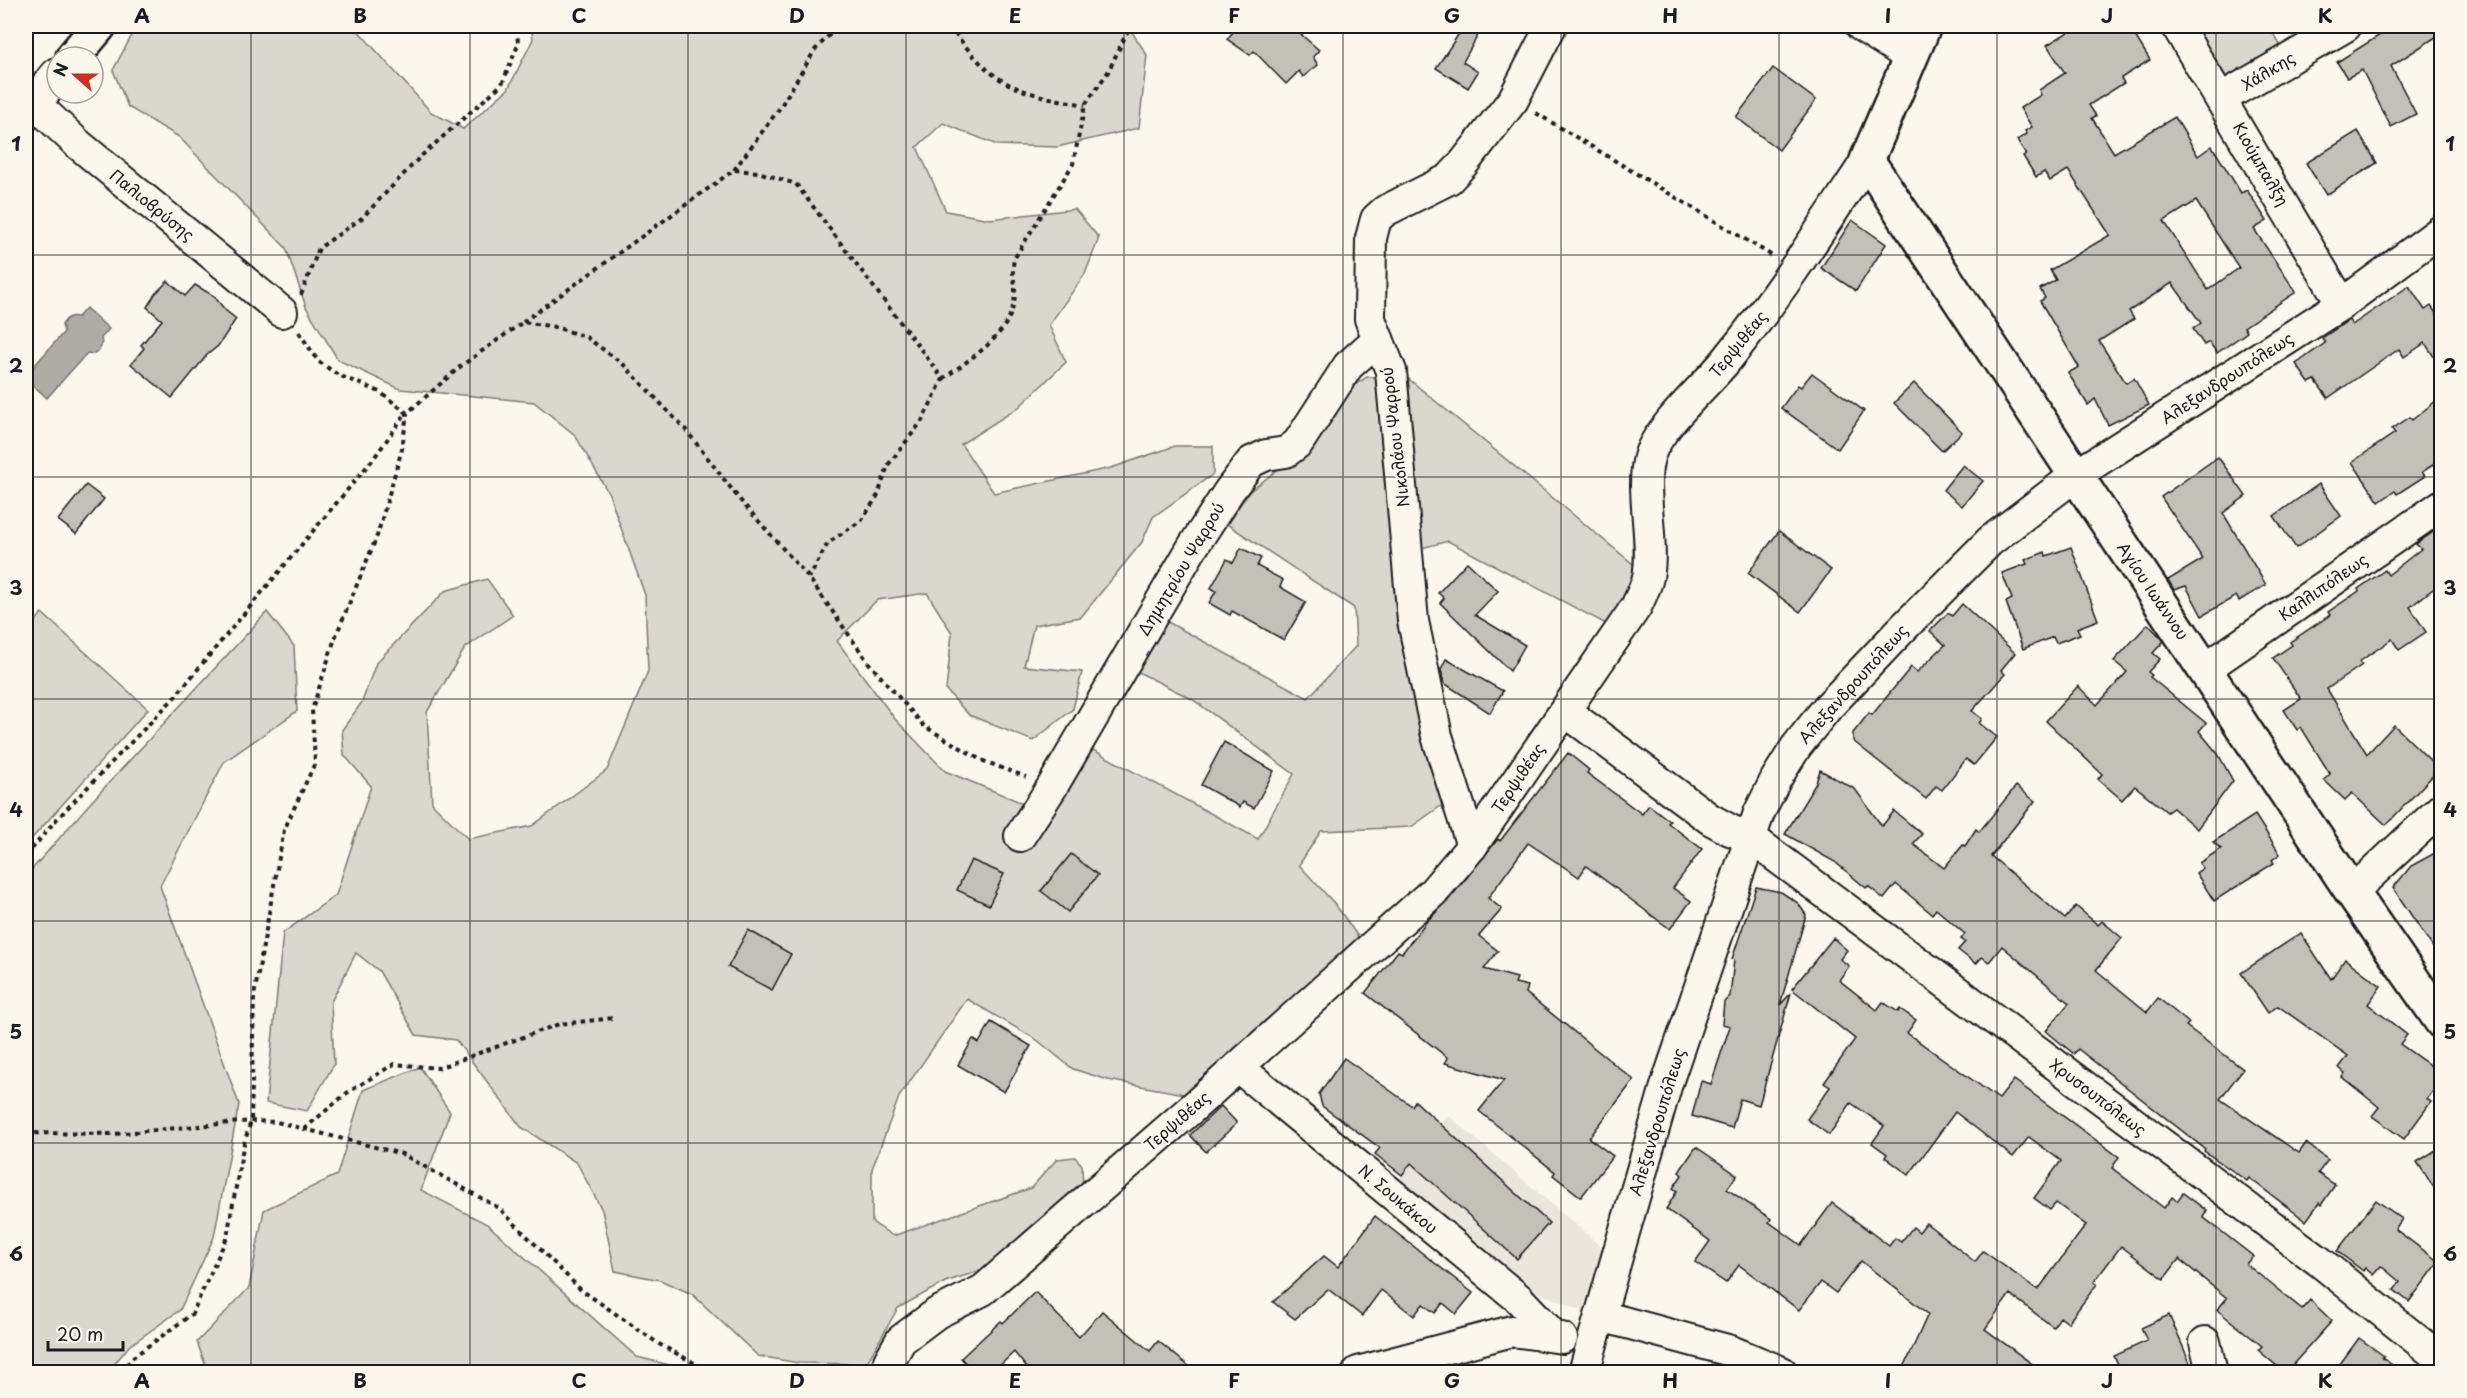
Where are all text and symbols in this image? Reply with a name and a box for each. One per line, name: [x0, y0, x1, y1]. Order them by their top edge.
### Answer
text: A: [134, 0, 150, 30]
text: B: [353, 0, 367, 30]
text: C: [571, 0, 587, 30]
text: D: [789, 0, 805, 30]
text: E: [1009, 0, 1021, 30]
text: F: [1228, 0, 1240, 30]
text: G: [1444, 0, 1460, 30]
text: H: [1662, 0, 1678, 30]
text: I: [1885, 0, 1891, 30]
text: J: [2101, 0, 2113, 30]
text: K: [2318, 0, 2333, 30]
north arrow: [45, 45, 105, 105]
street label: Χάλκης: [2236, 45, 2299, 96]
text: N: [47, 59, 74, 79]
street label: Κιούμπαλξη: [2228, 117, 2296, 210]
text: 1: [11, 128, 21, 158]
text: 1: [2445, 128, 2455, 158]
street label: Παλιοβρύσης: [105, 163, 200, 246]
street label: Τερψιθέας: [1703, 305, 1772, 382]
street label: Αλεξανδρουπόλεως: [2156, 325, 2297, 429]
text: 2: [9, 350, 23, 380]
text: 2: [2443, 350, 2457, 380]
street label: Νικολάου Ψαρρού: [1374, 366, 1415, 509]
street label: Δημητρίου Ψαρρού: [1131, 497, 1229, 640]
street label: Αγίου Ιωάννου: [2112, 537, 2195, 644]
street label: Καλλιπόλεως: [2273, 547, 2372, 626]
text: 3: [9, 572, 23, 602]
text: 3: [2443, 572, 2457, 602]
street label: Αλεξανδρουπόλεως: [1792, 618, 1912, 748]
street label: Τερψιθέας: [1485, 737, 1550, 817]
text: 4: [9, 794, 23, 824]
text: 4: [2443, 794, 2457, 824]
text: 5: [10, 1016, 22, 1046]
text: 5: [2444, 1016, 2456, 1046]
street label: Αλεξανδρουπόλεως: [1622, 1045, 1690, 1199]
street label: Χρυσουπόλεως: [2045, 1052, 2152, 1141]
street label: Τερψιθέας: [1138, 1085, 1215, 1156]
street label: Ν. Σουκάκου: [1354, 1158, 1444, 1239]
text: 6: [9, 1238, 23, 1268]
text: 6: [2443, 1238, 2457, 1268]
scale bar: [48, 1314, 123, 1352]
text: 20 m: [57, 1320, 103, 1347]
text: A: [134, 1365, 150, 1395]
text: B: [353, 1365, 367, 1395]
text: C: [571, 1365, 587, 1395]
text: D: [789, 1365, 805, 1395]
text: E: [1009, 1365, 1021, 1395]
text: F: [1228, 1365, 1240, 1395]
text: G: [1444, 1365, 1460, 1395]
text: H: [1662, 1365, 1678, 1395]
text: I: [1885, 1365, 1891, 1395]
text: J: [2101, 1365, 2113, 1395]
text: K: [2318, 1365, 2333, 1395]

